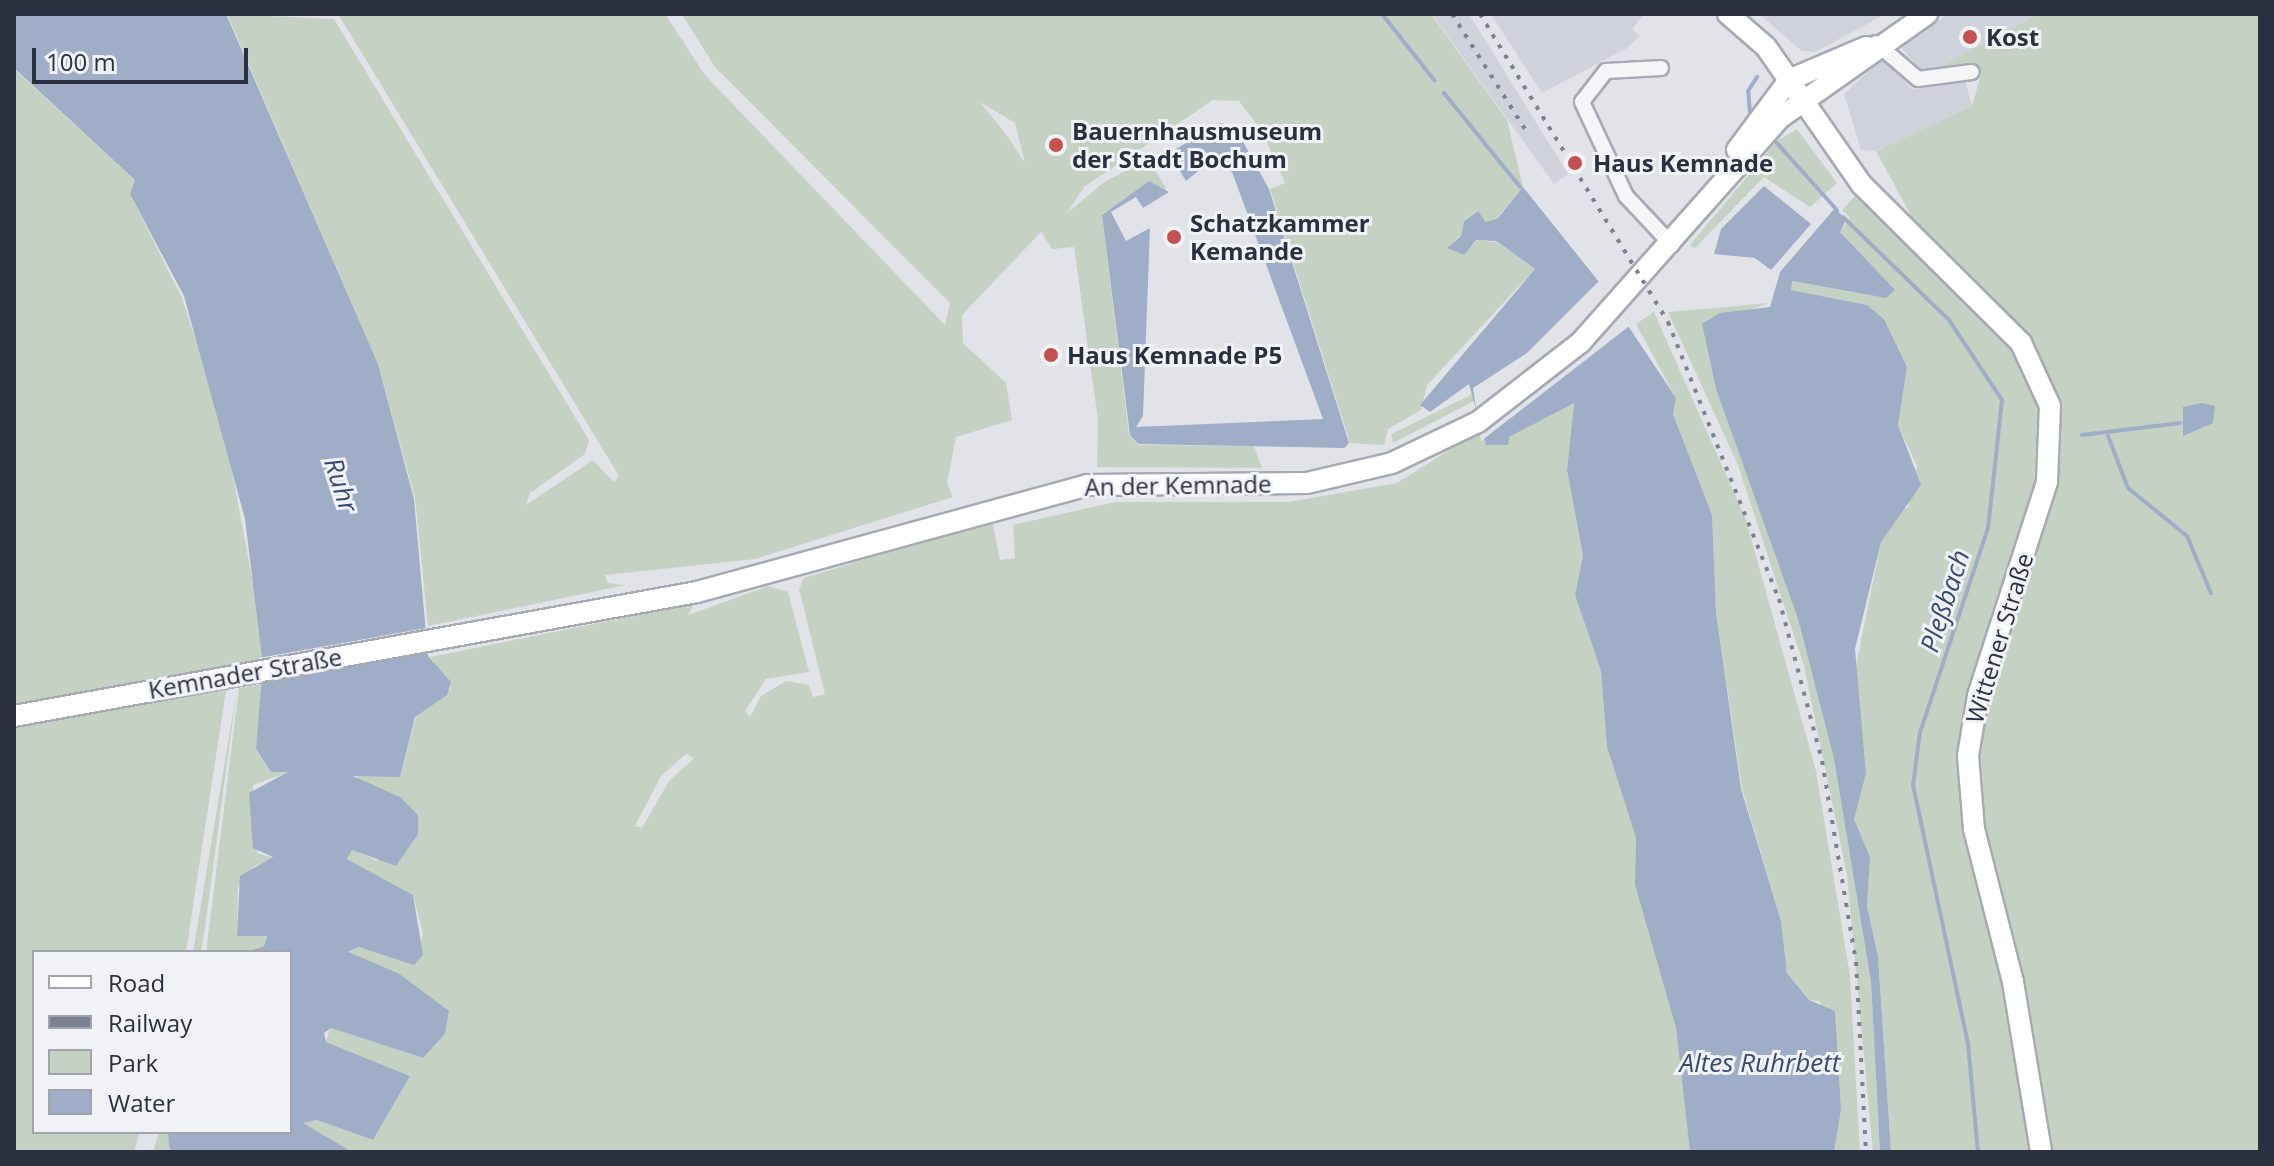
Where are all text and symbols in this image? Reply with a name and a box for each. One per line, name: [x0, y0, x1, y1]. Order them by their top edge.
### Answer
place label: Kost: [1986, 23, 2039, 51]
marker: Kost: [1961, 28, 1979, 46]
scale bar: [36, 32, 252, 82]
text: 100 m: [46, 45, 116, 78]
place label: Bauernhausmuseum der Stadt Bochum: [1072, 117, 1322, 173]
marker: Bauernhausmuseum der Stadt Bochum: [1047, 136, 1065, 154]
place label: Haus Kemnade: [1593, 149, 1773, 177]
marker: Haus Kemnade: [1564, 152, 1586, 174]
place label: Schatzkammer Kemande: [1190, 209, 1370, 265]
marker: Schatzkammer Kemande: [1165, 228, 1183, 246]
place label: Haus Kemnade P5: [1067, 341, 1282, 369]
marker: Haus Kemnade P5: [1042, 346, 1060, 364]
water label: Ruhr: [318, 454, 364, 516]
street label: An der Kemnade: [1084, 469, 1272, 501]
water label: Pleßbach: [1914, 546, 1976, 656]
street label: Wittener Straße: [1959, 549, 2039, 727]
street label: Kemnader Straße: [146, 642, 344, 704]
legend: [32, 950, 292, 1134]
text: Road: [108, 966, 165, 999]
text: Railway: [108, 1006, 192, 1039]
text: Park: [108, 1046, 158, 1079]
water label: Altes Ruhrbett: [1680, 1047, 1840, 1079]
text: Water: [108, 1086, 175, 1119]

